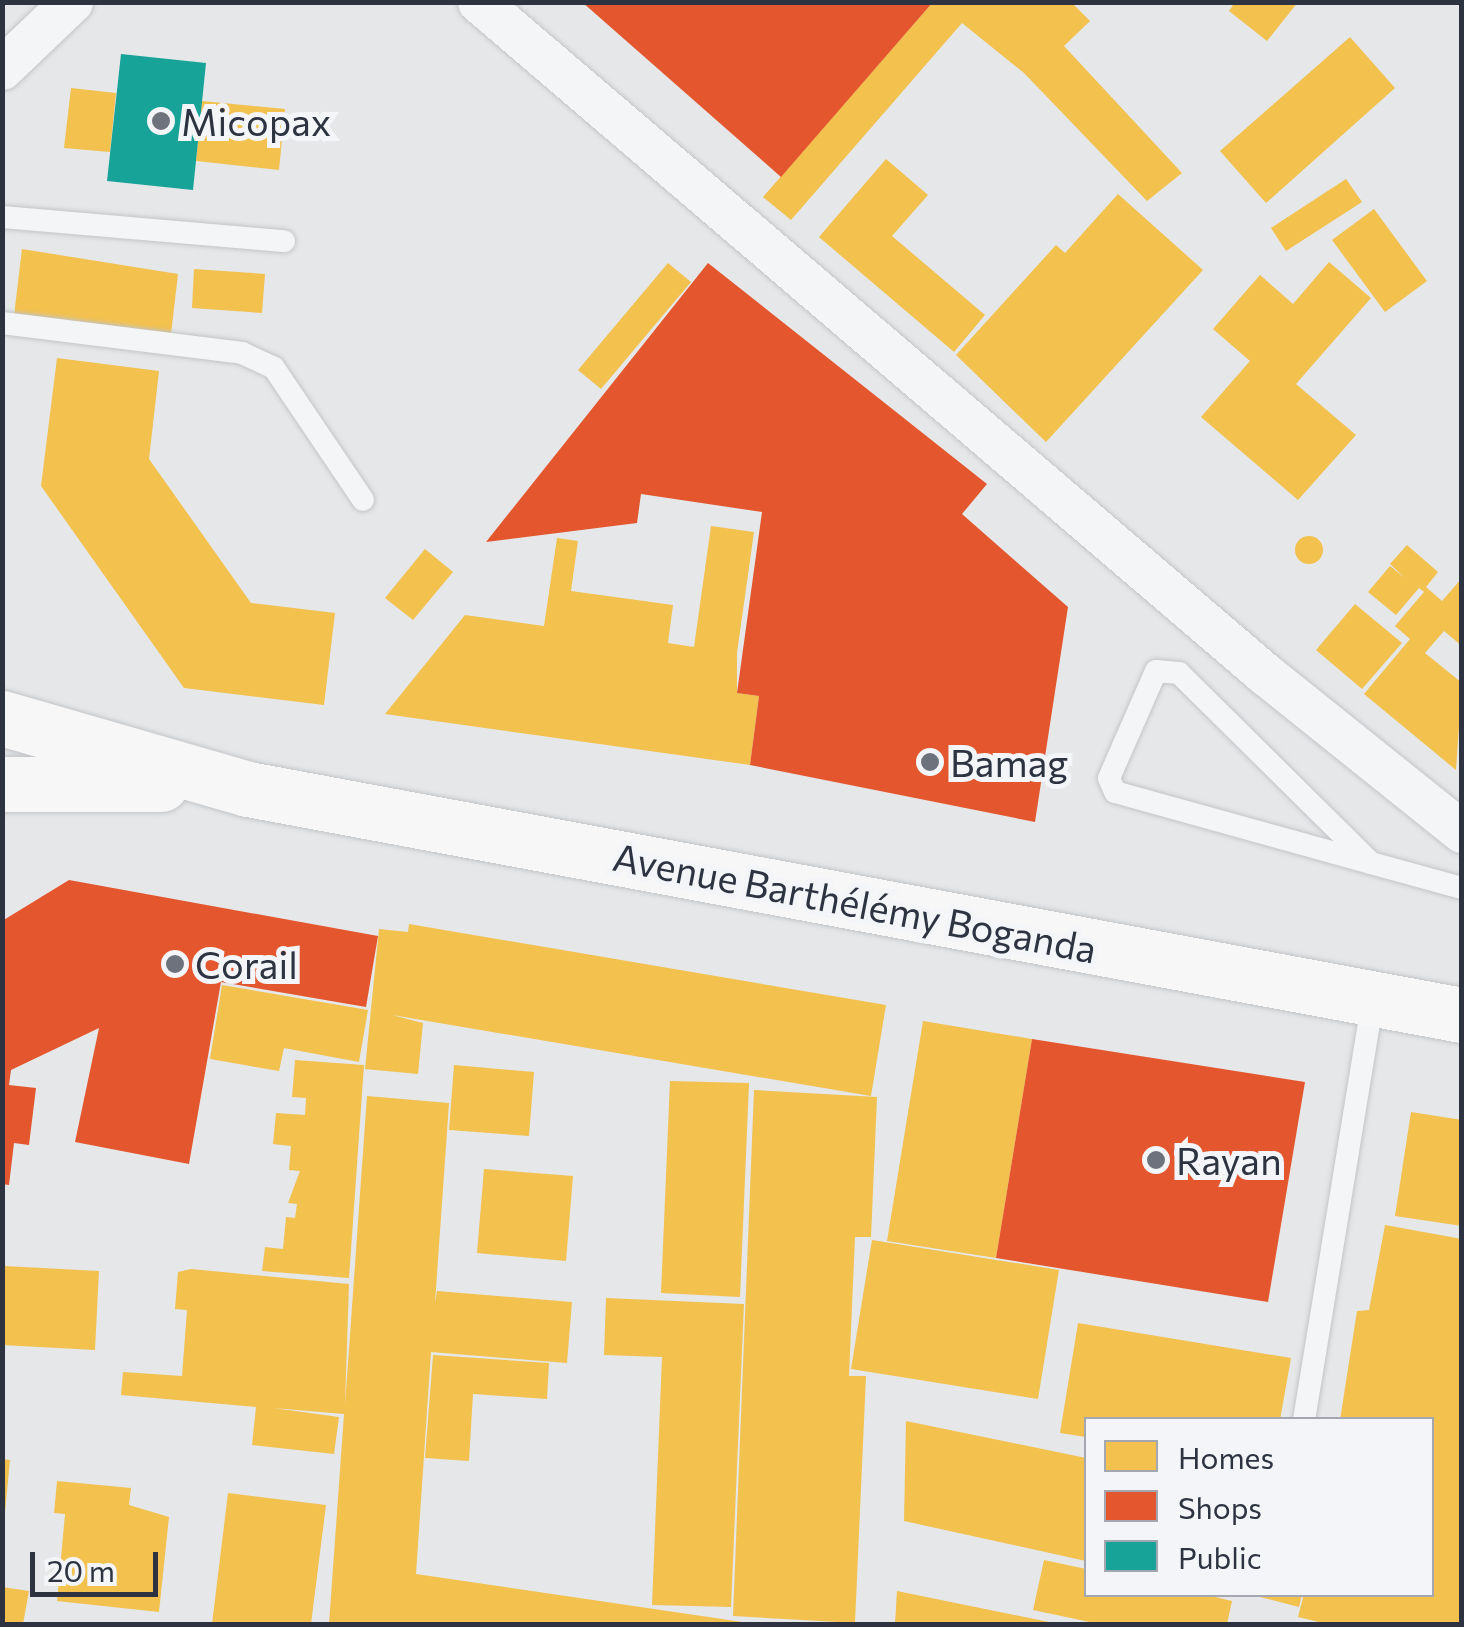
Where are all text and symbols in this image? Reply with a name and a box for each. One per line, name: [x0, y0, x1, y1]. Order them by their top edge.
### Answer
place label: Micopax: [181, 98, 331, 144]
marker: Micopax: [150, 110, 172, 132]
place label: Bamag: [950, 739, 1068, 785]
marker: Bamag: [919, 751, 941, 773]
street label: Avenue Barthélémy Boganda: [610, 833, 1100, 971]
place label: Corail: [195, 941, 298, 987]
marker: Corail: [164, 953, 186, 975]
place label: Rayan: [1176, 1137, 1282, 1183]
marker: Rayan: [1145, 1149, 1167, 1171]
legend: [1084, 1417, 1434, 1597]
text: Homes: [1178, 1438, 1274, 1475]
text: Shops: [1178, 1488, 1262, 1525]
scale bar: [35, 1532, 162, 1594]
text: Public: [1178, 1538, 1262, 1575]
text: 20 m: [47, 1551, 115, 1588]

